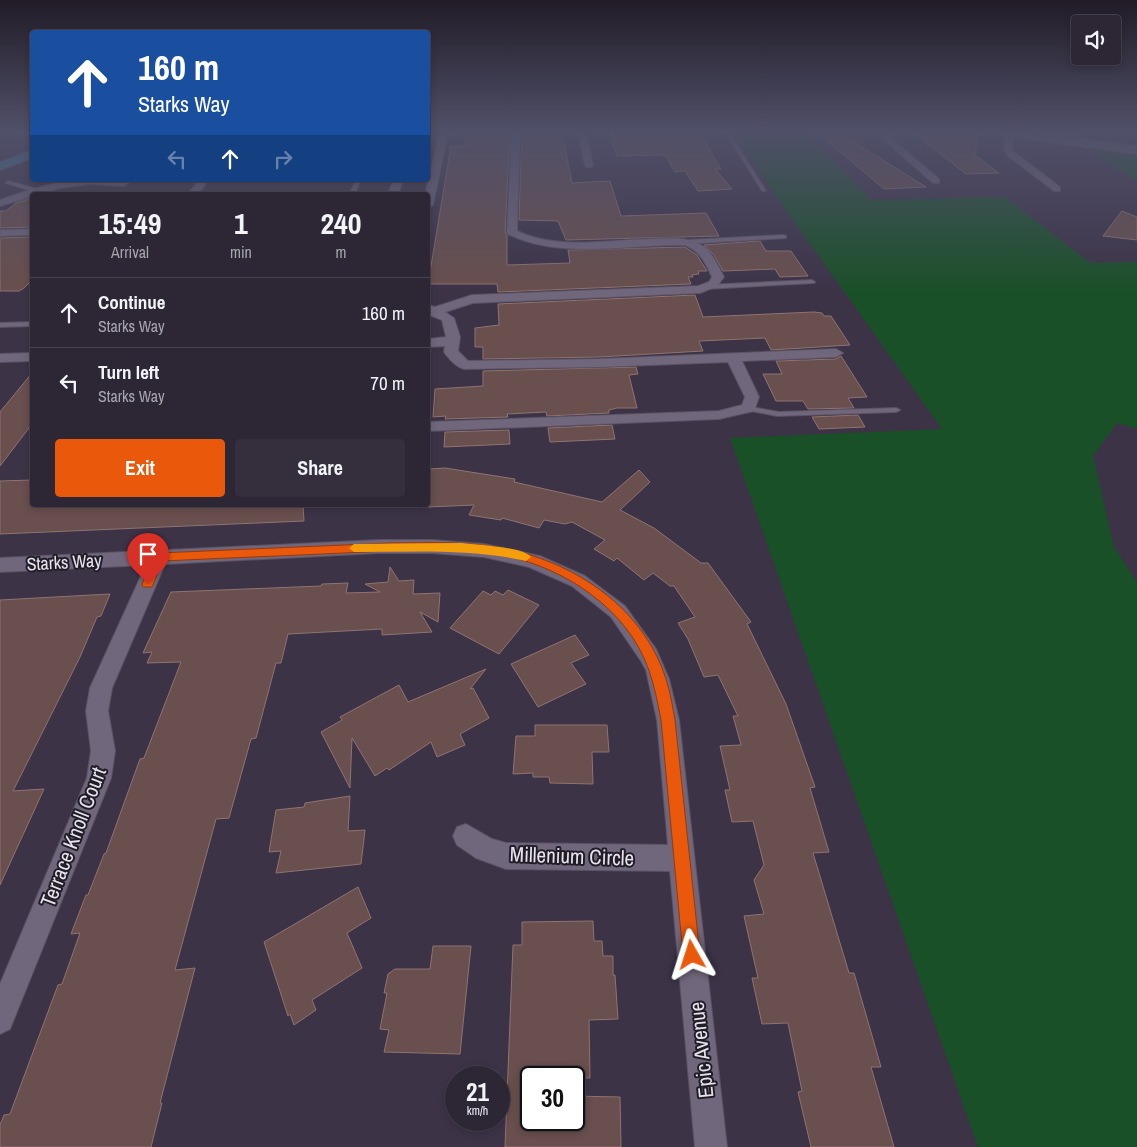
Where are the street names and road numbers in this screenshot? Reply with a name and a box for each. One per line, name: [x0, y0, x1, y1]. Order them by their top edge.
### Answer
street label: Starks Way: [26, 548, 103, 576]
street label: Terrace Knoll Court: [33, 763, 113, 911]
street label: Millenium Circle: [509, 839, 635, 873]
street label: Epic Avenue: [682, 1001, 720, 1099]

